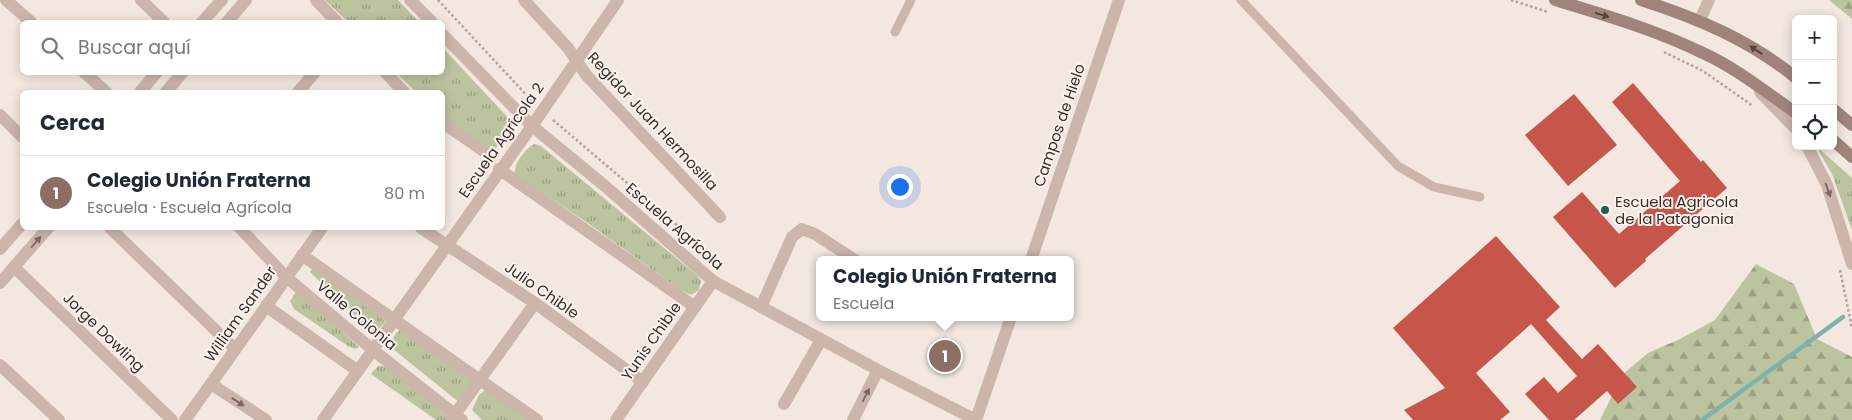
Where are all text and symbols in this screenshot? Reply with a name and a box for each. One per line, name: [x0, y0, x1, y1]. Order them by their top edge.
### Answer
one-way arrow: [1594, 11, 1609, 19]
map controls: [1792, 15, 1837, 150]
button: +: [1792, 15, 1837, 60]
search box: [20, 20, 445, 75]
icon: search: [38, 34, 66, 62]
text: Buscar aquí: [78, 34, 191, 61]
one-way arrow: [1749, 45, 1763, 54]
street label: Regidor Juan Hermosilla: [583, 47, 723, 195]
button: −: [1792, 60, 1837, 105]
street label: Campos de Hielo: [1028, 61, 1090, 189]
street label: Escuela Agrícola 2: [453, 78, 549, 202]
button: locate: [1792, 105, 1837, 150]
text: Cerca: [40, 108, 105, 137]
text: Colegio Unión Fraterna: [87, 167, 311, 194]
your location: [887, 174, 913, 200]
street label: Escuela Agrícola: [622, 178, 728, 274]
text: 1: [53, 182, 59, 205]
text: 80 m: [384, 182, 425, 205]
one-way arrow: [1824, 183, 1832, 198]
place label: Escuela Agricola de la Patagonia: [1615, 191, 1738, 229]
text: Escuela · Escuela Agrícola: [87, 196, 292, 219]
marker: Escuela Agricola de la Patagonia: [1599, 204, 1611, 216]
one-way arrow: [30, 235, 41, 248]
popup: [816, 256, 1074, 321]
street label: Julio Chible: [501, 257, 583, 323]
street label: William Sander: [199, 262, 281, 366]
text: Colegio Unión Fraterna: [833, 263, 1057, 290]
street label: Valle Colonia: [312, 275, 402, 355]
street label: Jorge Dowling: [59, 288, 149, 376]
text: Escuela: [833, 292, 894, 315]
street label: Yunis Chible: [616, 298, 686, 384]
pin: 1: [929, 337, 961, 375]
one-way arrow: [862, 388, 870, 402]
one-way arrow: [232, 397, 245, 407]

